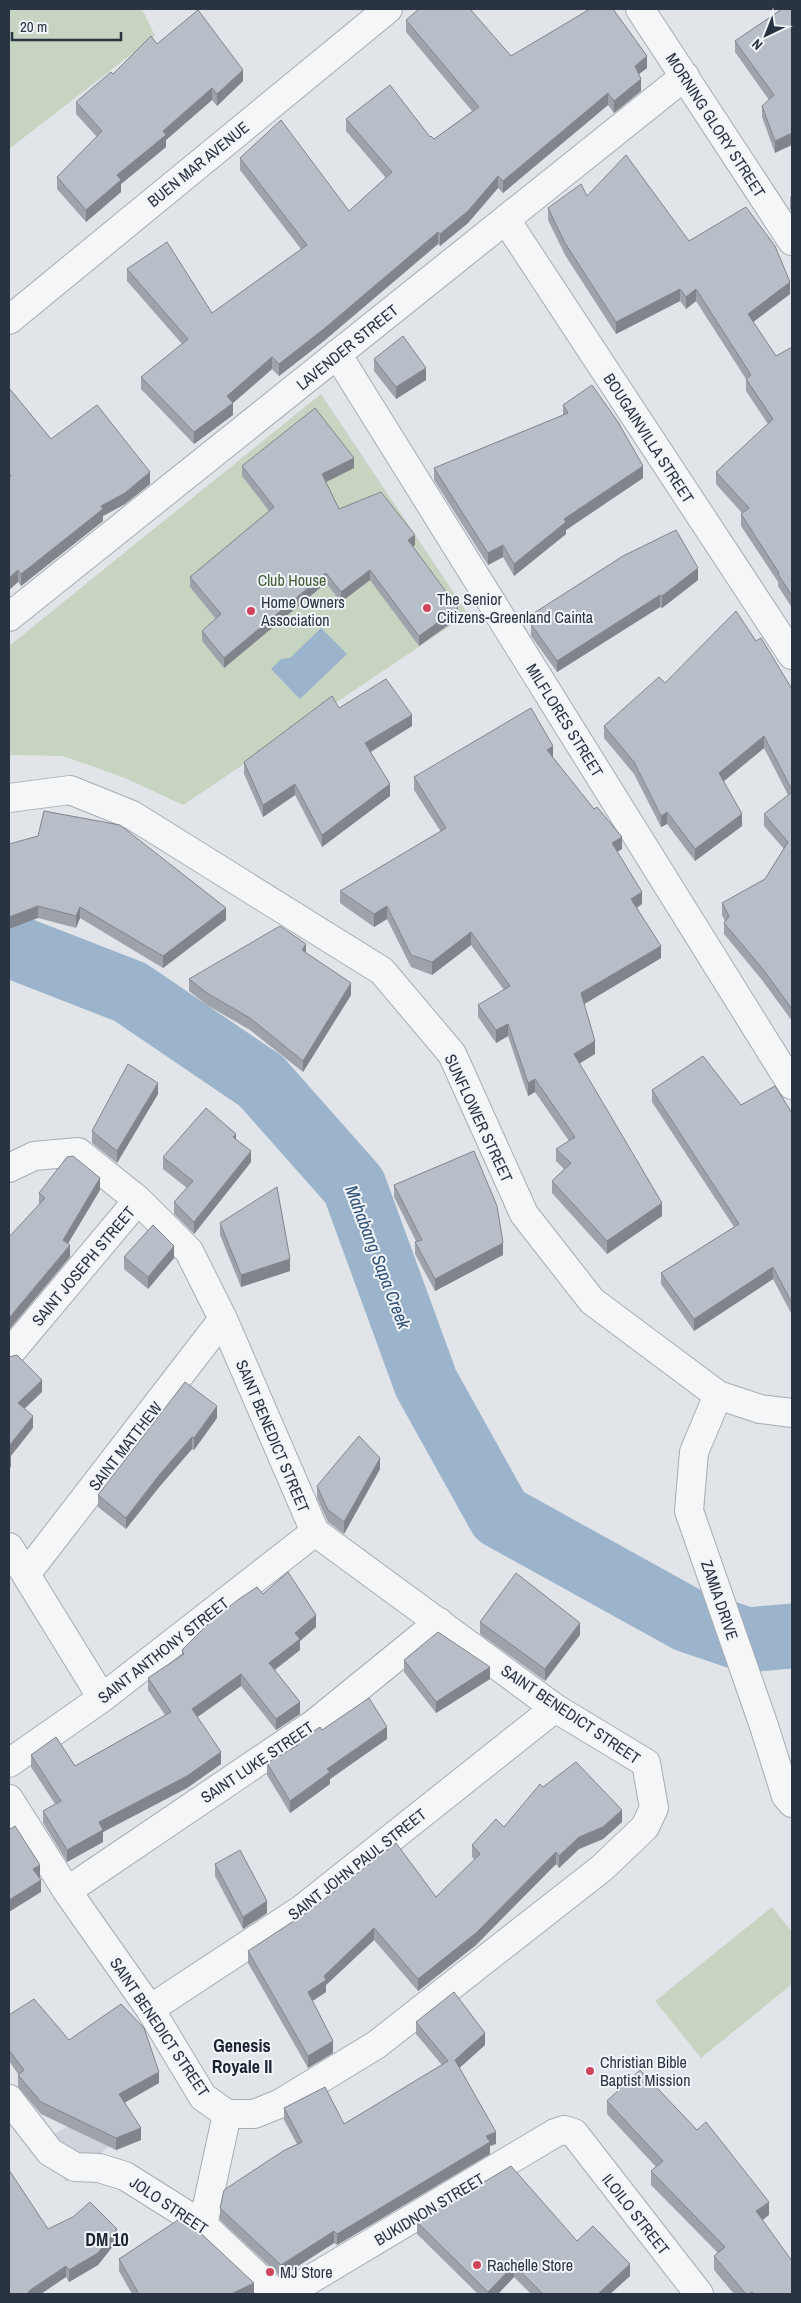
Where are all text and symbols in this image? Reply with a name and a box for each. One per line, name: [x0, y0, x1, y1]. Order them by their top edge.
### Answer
scale bar: [12, 10, 121, 42]
north arrow: [741, 10, 791, 60]
text: 20 m: [20, 16, 47, 37]
text: N: [748, 35, 766, 54]
street label: MORNING GLORY STREET: [661, 49, 771, 201]
street label: BUEN MAR AVENUE: [142, 116, 254, 212]
street label: LAVENDER STREET: [291, 299, 403, 395]
street label: BOUGAINVILLA STREET: [599, 369, 699, 507]
park label: Club House: [258, 569, 326, 591]
place label: The Senior Citizens-Greenland Cainta: [437, 588, 594, 628]
place label: Home Owners Association: [260, 591, 345, 631]
marker: The Senior Citizens-Greenland Cainta: [421, 602, 433, 614]
marker: Home Owners Association: [245, 605, 257, 617]
street label: MILFLORES STREET: [521, 659, 609, 781]
street label: SUNFLOWER STREET: [440, 1050, 518, 1186]
water label: Mahabang Sapa Creek: [339, 1182, 417, 1333]
street label: SAINT JOSEPH STREET: [26, 1201, 140, 1331]
street label: SAINT BENEDICT STREET: [231, 1356, 315, 1516]
street label: SAINT MATTHEW: [83, 1396, 167, 1495]
street label: ZAMIA DRIVE: [696, 1557, 744, 1643]
street label: SAINT ANTHONY STREET: [93, 1592, 233, 1708]
street label: SAINT BENEDICT STREET: [497, 1659, 645, 1769]
street label: SAINT LUKE STREET: [196, 1716, 318, 1808]
street label: SAINT JOHN PAUL STREET: [283, 1803, 431, 1925]
street label: SAINT BENEDICT STREET: [105, 1953, 215, 2101]
district label: Genesis Royale II: [212, 2033, 272, 2079]
place label: Christian Bible Baptist Mission: [600, 2051, 690, 2091]
marker: Christian Bible Baptist Mission: [584, 2065, 596, 2077]
street label: BUKIDNON STREET: [370, 2167, 488, 2251]
street label: ILOILO STREET: [597, 2169, 675, 2259]
street label: JOLO STREET: [126, 2171, 212, 2239]
district label: DM 10: [85, 2227, 129, 2252]
place label: Rachelle Store: [487, 2254, 573, 2276]
marker: Rachelle Store: [471, 2259, 483, 2271]
place label: MJ Store: [280, 2261, 333, 2283]
marker: MJ Store: [264, 2266, 276, 2278]

